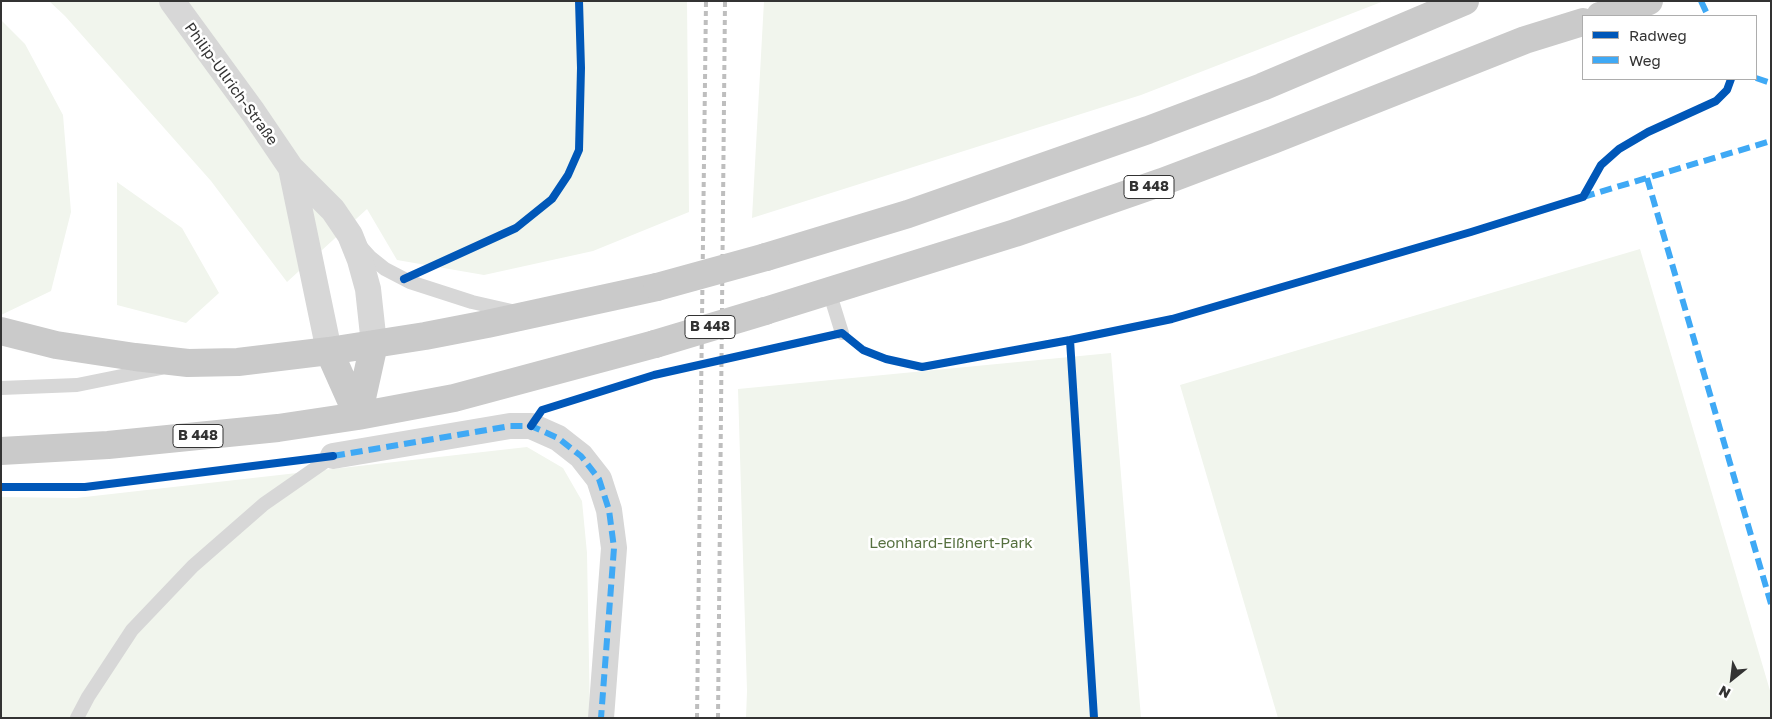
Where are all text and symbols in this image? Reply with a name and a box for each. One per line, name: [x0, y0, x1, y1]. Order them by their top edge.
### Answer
legend: [1582, 15, 1757, 80]
street label: Philip-Ullrich-Straße: [180, 19, 282, 149]
text: Radweg: [1629, 26, 1687, 44]
text: Weg: [1629, 51, 1661, 69]
road number: B 448: [1124, 176, 1174, 198]
road number: B 448: [685, 316, 735, 338]
road number: B 448: [173, 424, 223, 448]
park label: Leonhard-Eißnert-Park: [869, 534, 1033, 552]
north arrow: [1707, 654, 1757, 704]
text: N: [1716, 683, 1733, 703]

